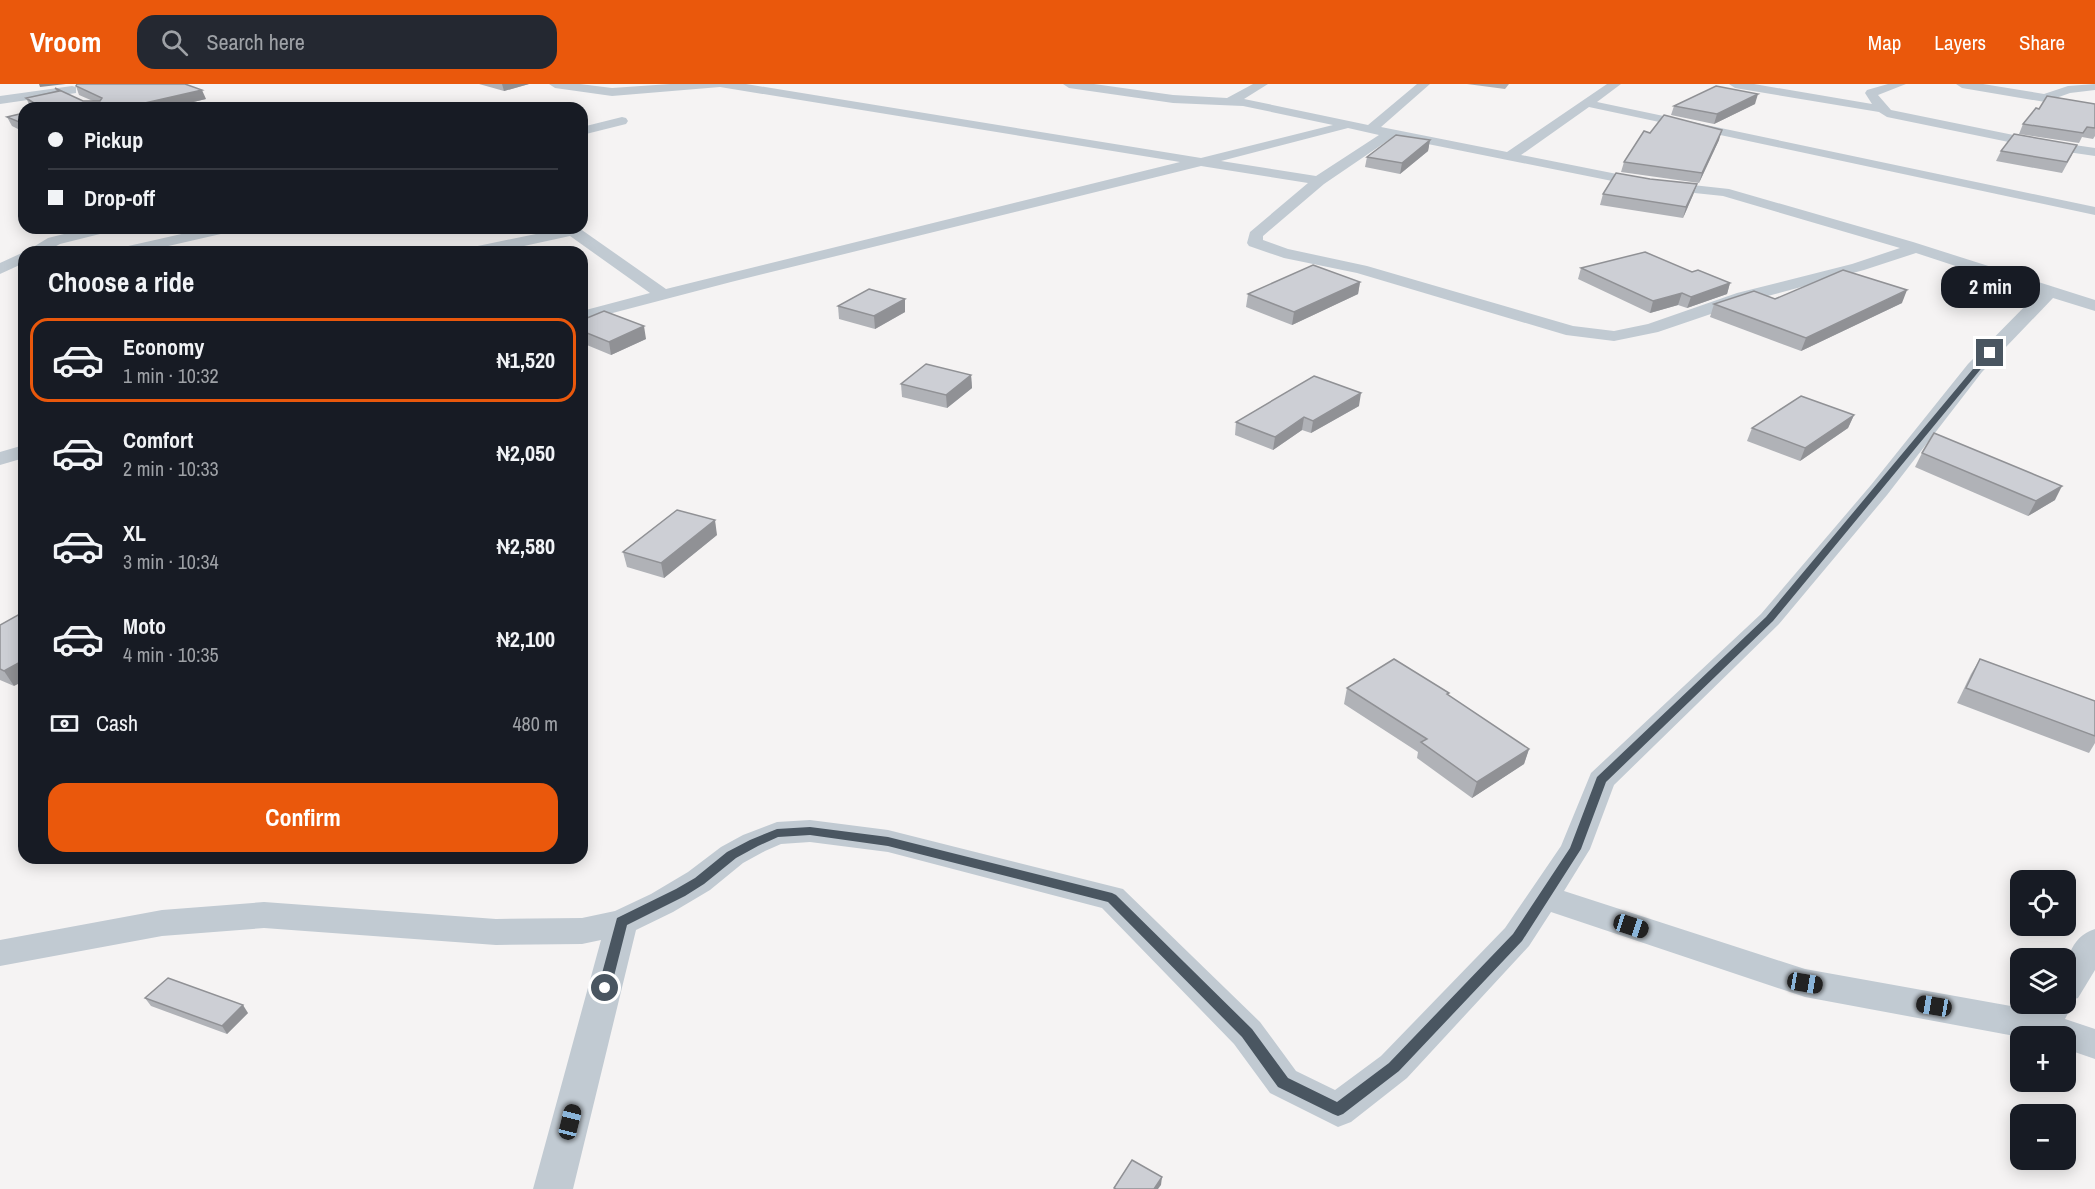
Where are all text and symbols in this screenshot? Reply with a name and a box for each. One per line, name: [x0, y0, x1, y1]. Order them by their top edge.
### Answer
search box: [137, 15, 557, 69]
text: Vroom: [30, 23, 101, 61]
icon: search: [158, 26, 191, 59]
text: Search here: [206, 27, 305, 57]
text: Map: [1868, 28, 1901, 57]
text: Layers: [1934, 28, 1986, 57]
text: Share: [2019, 28, 2065, 57]
text: Pickup: [84, 125, 143, 155]
text: Drop-off: [84, 183, 155, 213]
text: Choose a ride: [48, 264, 194, 300]
callout: 2 min: [1940, 266, 2040, 308]
text: 2 min: [1969, 273, 2012, 300]
text: Economy: [123, 332, 204, 362]
icon: car: [51, 333, 105, 387]
route end: [1976, 339, 2003, 366]
text: ₦1,520: [497, 345, 555, 375]
text: 1 min · 10:32: [123, 362, 219, 389]
text: Comfort: [123, 425, 193, 455]
icon: car: [51, 426, 105, 480]
text: ₦2,050: [497, 438, 555, 468]
text: 2 min · 10:33: [123, 455, 219, 482]
text: XL: [123, 518, 146, 548]
icon: car: [51, 519, 105, 573]
text: ₦2,580: [497, 531, 555, 561]
text: 3 min · 10:34: [123, 548, 219, 575]
text: Moto: [123, 611, 166, 641]
icon: car: [51, 612, 105, 666]
text: ₦2,100: [497, 624, 555, 654]
text: 4 min · 10:35: [123, 641, 219, 668]
icon: cash: [48, 707, 81, 740]
text: Cash: [96, 708, 138, 738]
text: 480 m: [512, 710, 558, 737]
button: Confirm: [48, 783, 558, 852]
map controls: [2010, 870, 2076, 1170]
button: locate: [2010, 870, 2076, 936]
car: [1611, 912, 1651, 940]
button: layers: [2010, 948, 2076, 1014]
car: [1786, 971, 1824, 995]
route start: [591, 974, 618, 1001]
car: [1915, 994, 1953, 1018]
button: +: [2010, 1026, 2076, 1092]
car: [557, 1102, 583, 1142]
button: −: [2010, 1104, 2076, 1170]

